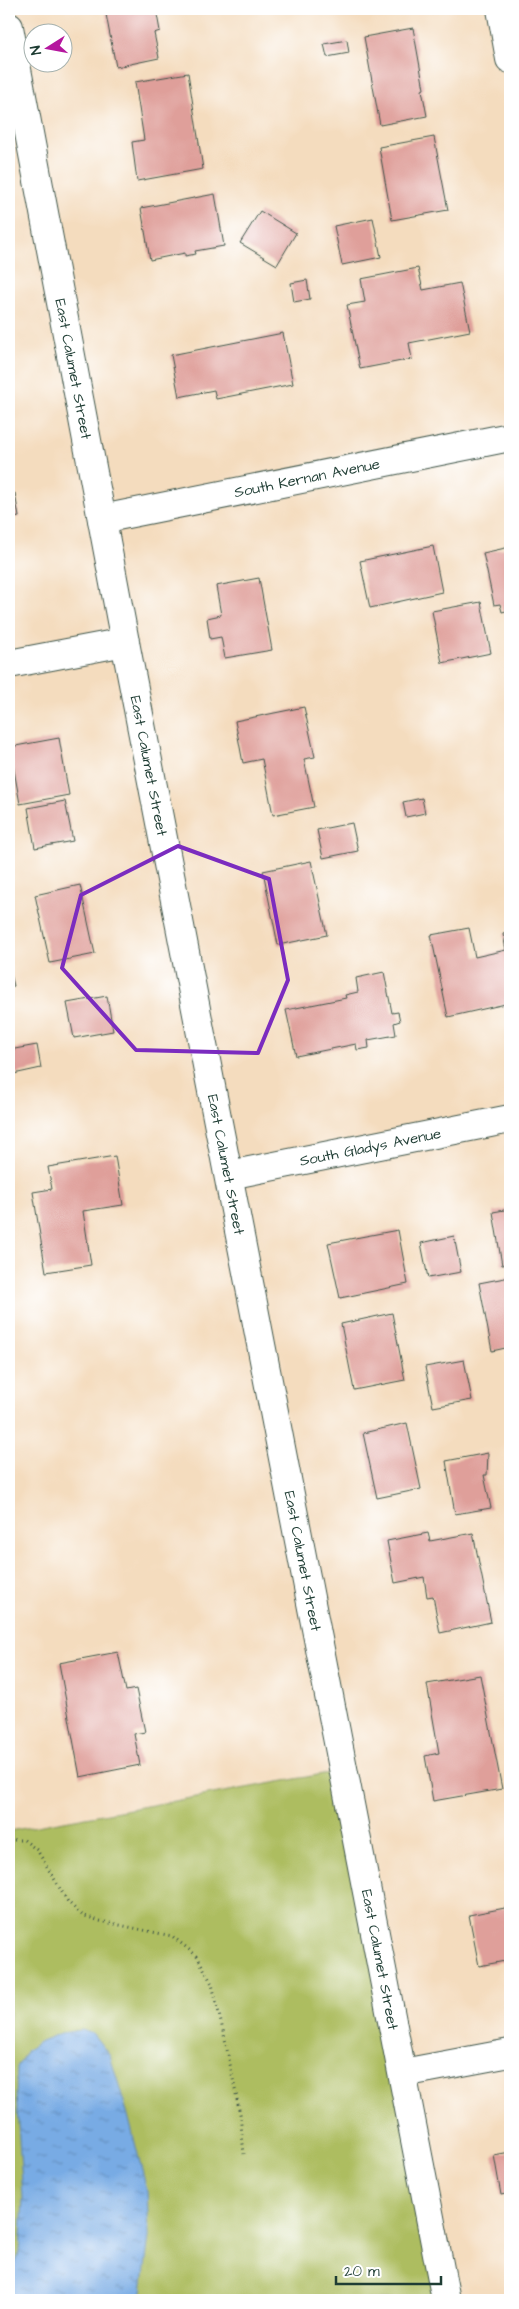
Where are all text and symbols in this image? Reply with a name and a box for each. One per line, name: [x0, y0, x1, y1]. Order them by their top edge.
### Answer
north arrow: [22, 22, 72, 72]
text: N: [26, 44, 47, 57]
street label: East Calumet Street: [50, 297, 97, 441]
street label: South Kernan Avenue: [232, 453, 382, 503]
street label: East Calumet Street: [125, 694, 173, 838]
street label: East Calumet Street: [202, 1092, 250, 1236]
street label: South Gladys Avenue: [298, 1122, 443, 1171]
street label: East Calumet Street: [279, 1489, 327, 1633]
street label: East Calumet Street: [356, 1888, 404, 2032]
scale bar: [336, 2254, 442, 2286]
text: 20 m: [344, 2261, 380, 2282]

